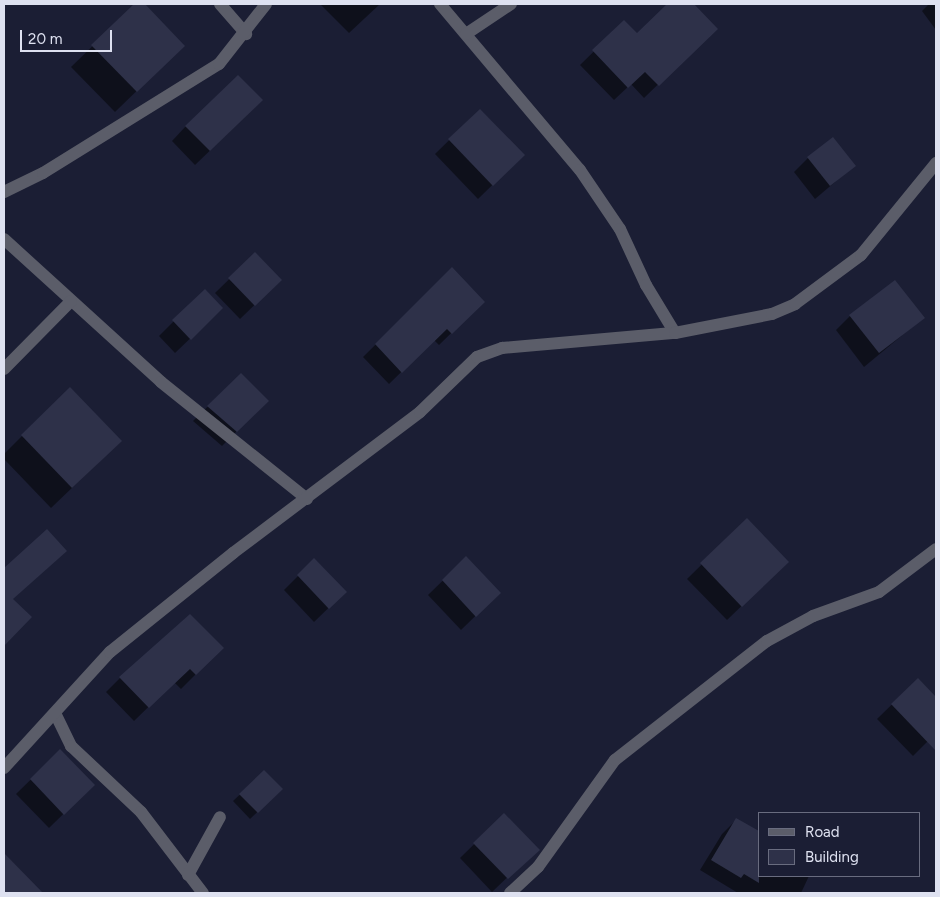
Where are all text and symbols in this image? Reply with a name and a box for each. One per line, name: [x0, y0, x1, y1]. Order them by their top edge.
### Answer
scale bar: [22, 20, 115, 52]
text: 20 m: [28, 30, 62, 48]
legend: [758, 812, 920, 877]
text: Road: [805, 823, 840, 841]
text: Building: [805, 848, 859, 866]

